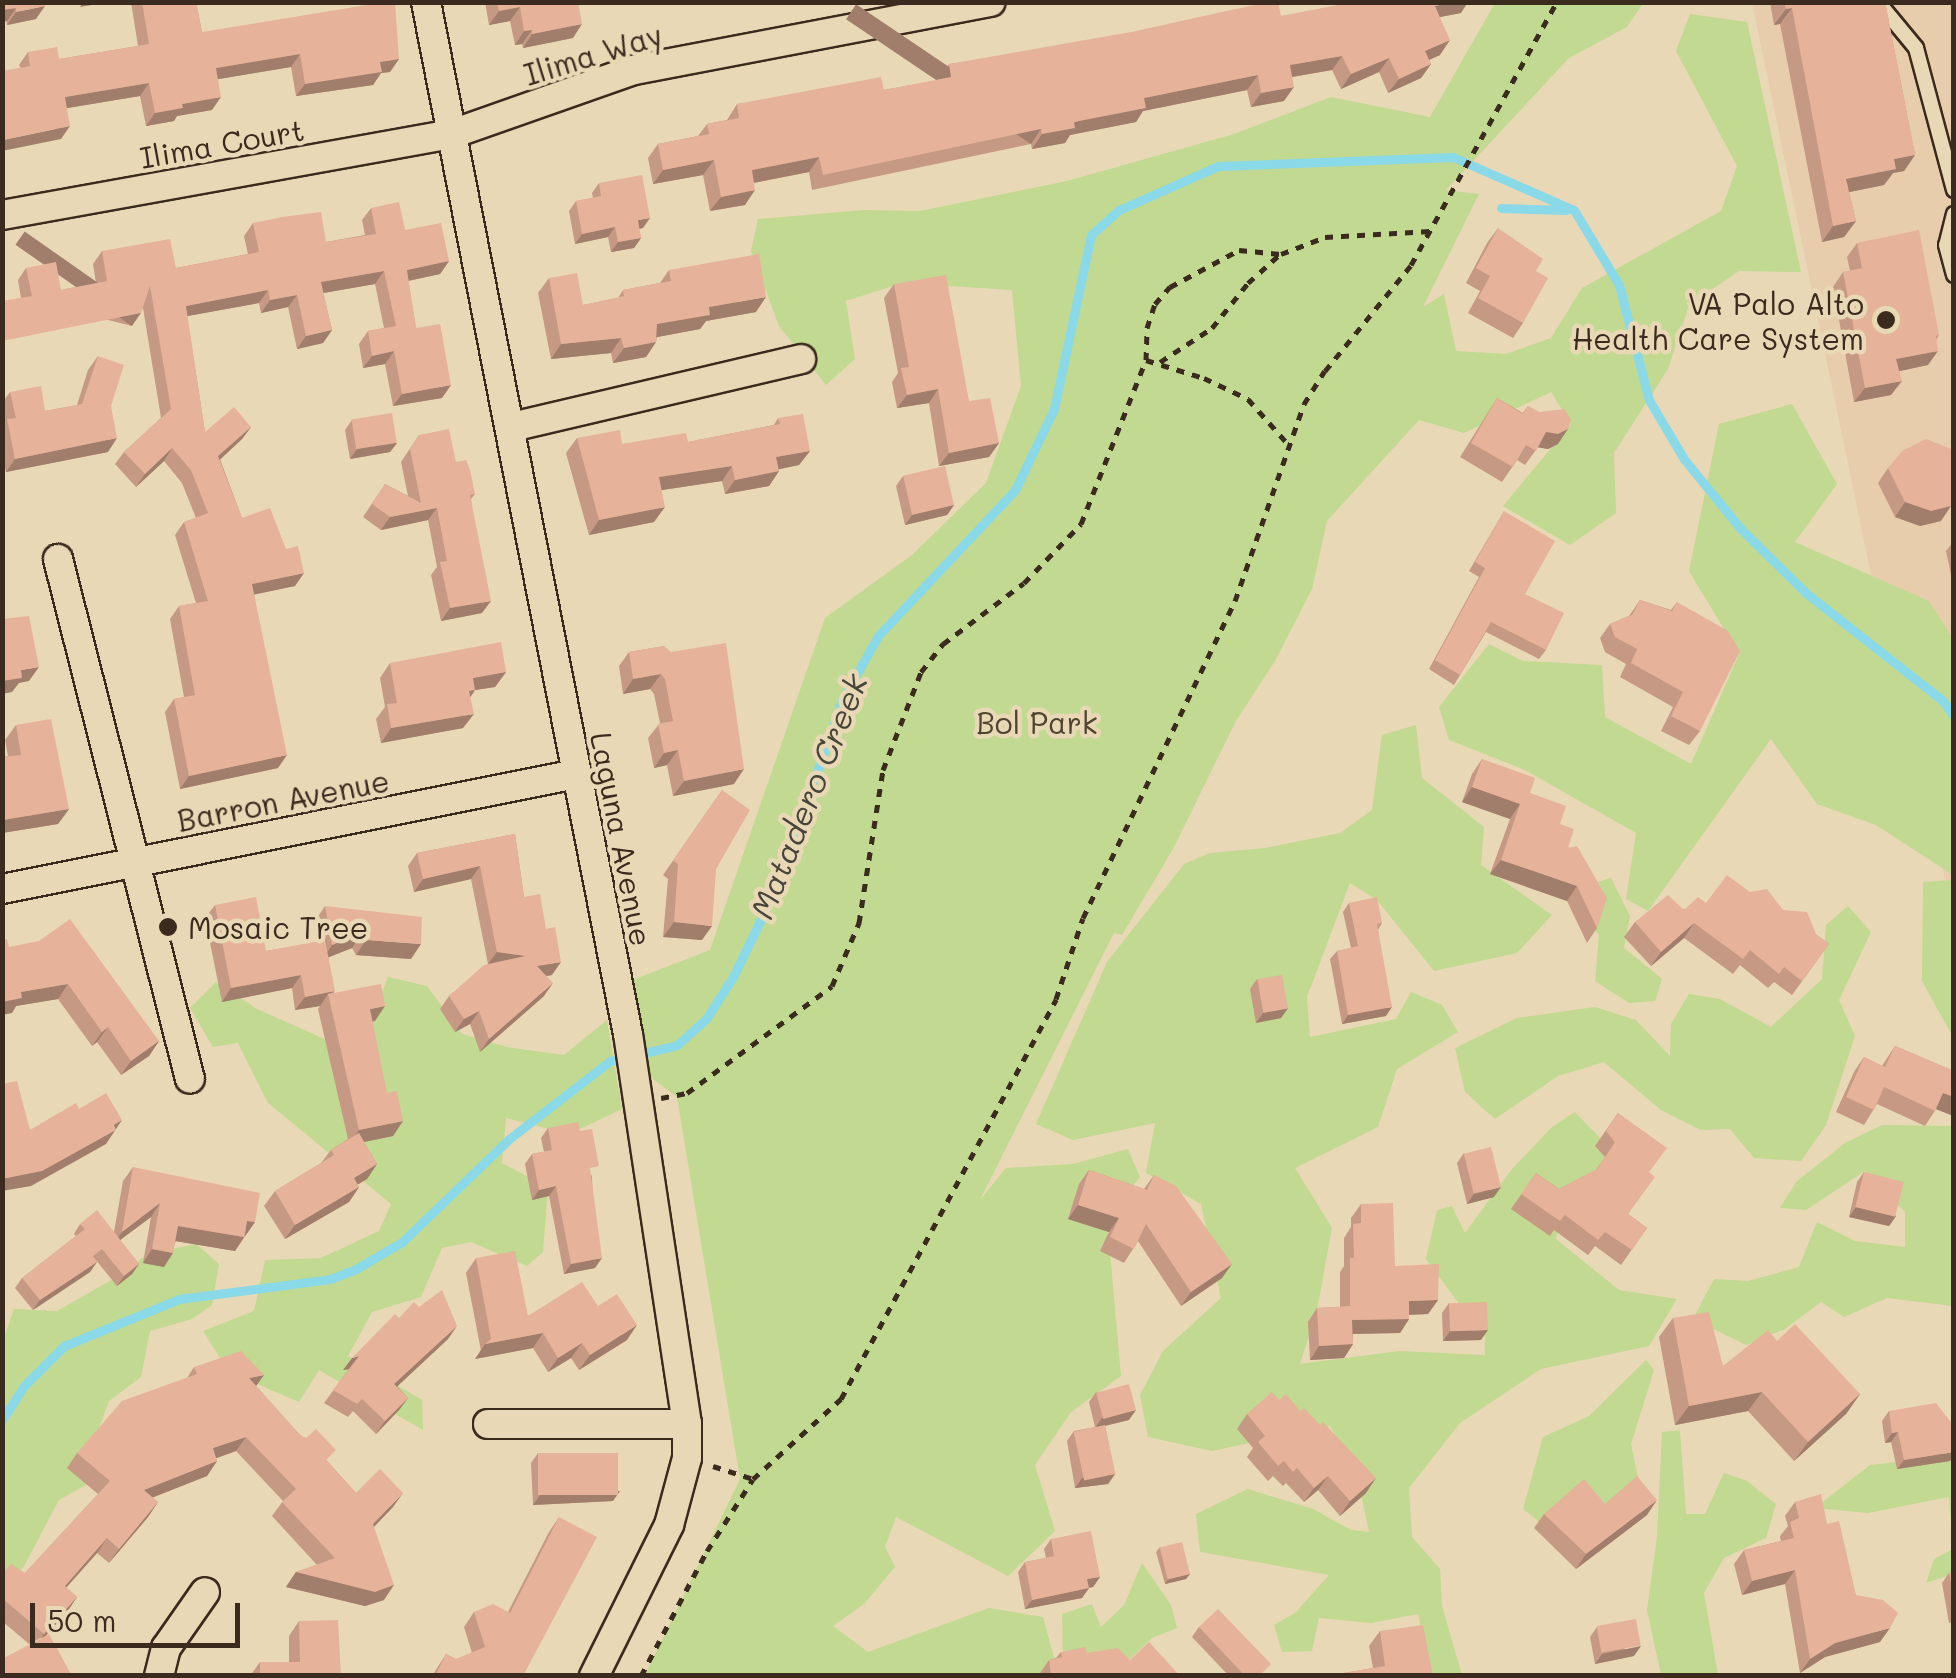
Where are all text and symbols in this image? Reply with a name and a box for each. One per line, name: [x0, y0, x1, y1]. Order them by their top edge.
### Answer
street label: Ilima Way: [519, 16, 667, 92]
street label: Ilima Court: [137, 111, 307, 175]
place label: VA Palo Alto Health Care System: [1572, 285, 1864, 356]
marker: VA Palo Alto Health Care System: [1873, 307, 1899, 333]
water label: Matadero Creek: [741, 668, 875, 924]
park label: Bol Park: [976, 704, 1098, 740]
street label: Laguna Avenue: [584, 729, 660, 949]
street label: Barron Avenue: [174, 762, 392, 838]
place label: Mosaic Tree: [188, 909, 368, 945]
marker: Mosaic Tree: [157, 916, 179, 938]
scale bar: [35, 1583, 245, 1645]
text: 50 m: [47, 1600, 117, 1640]

